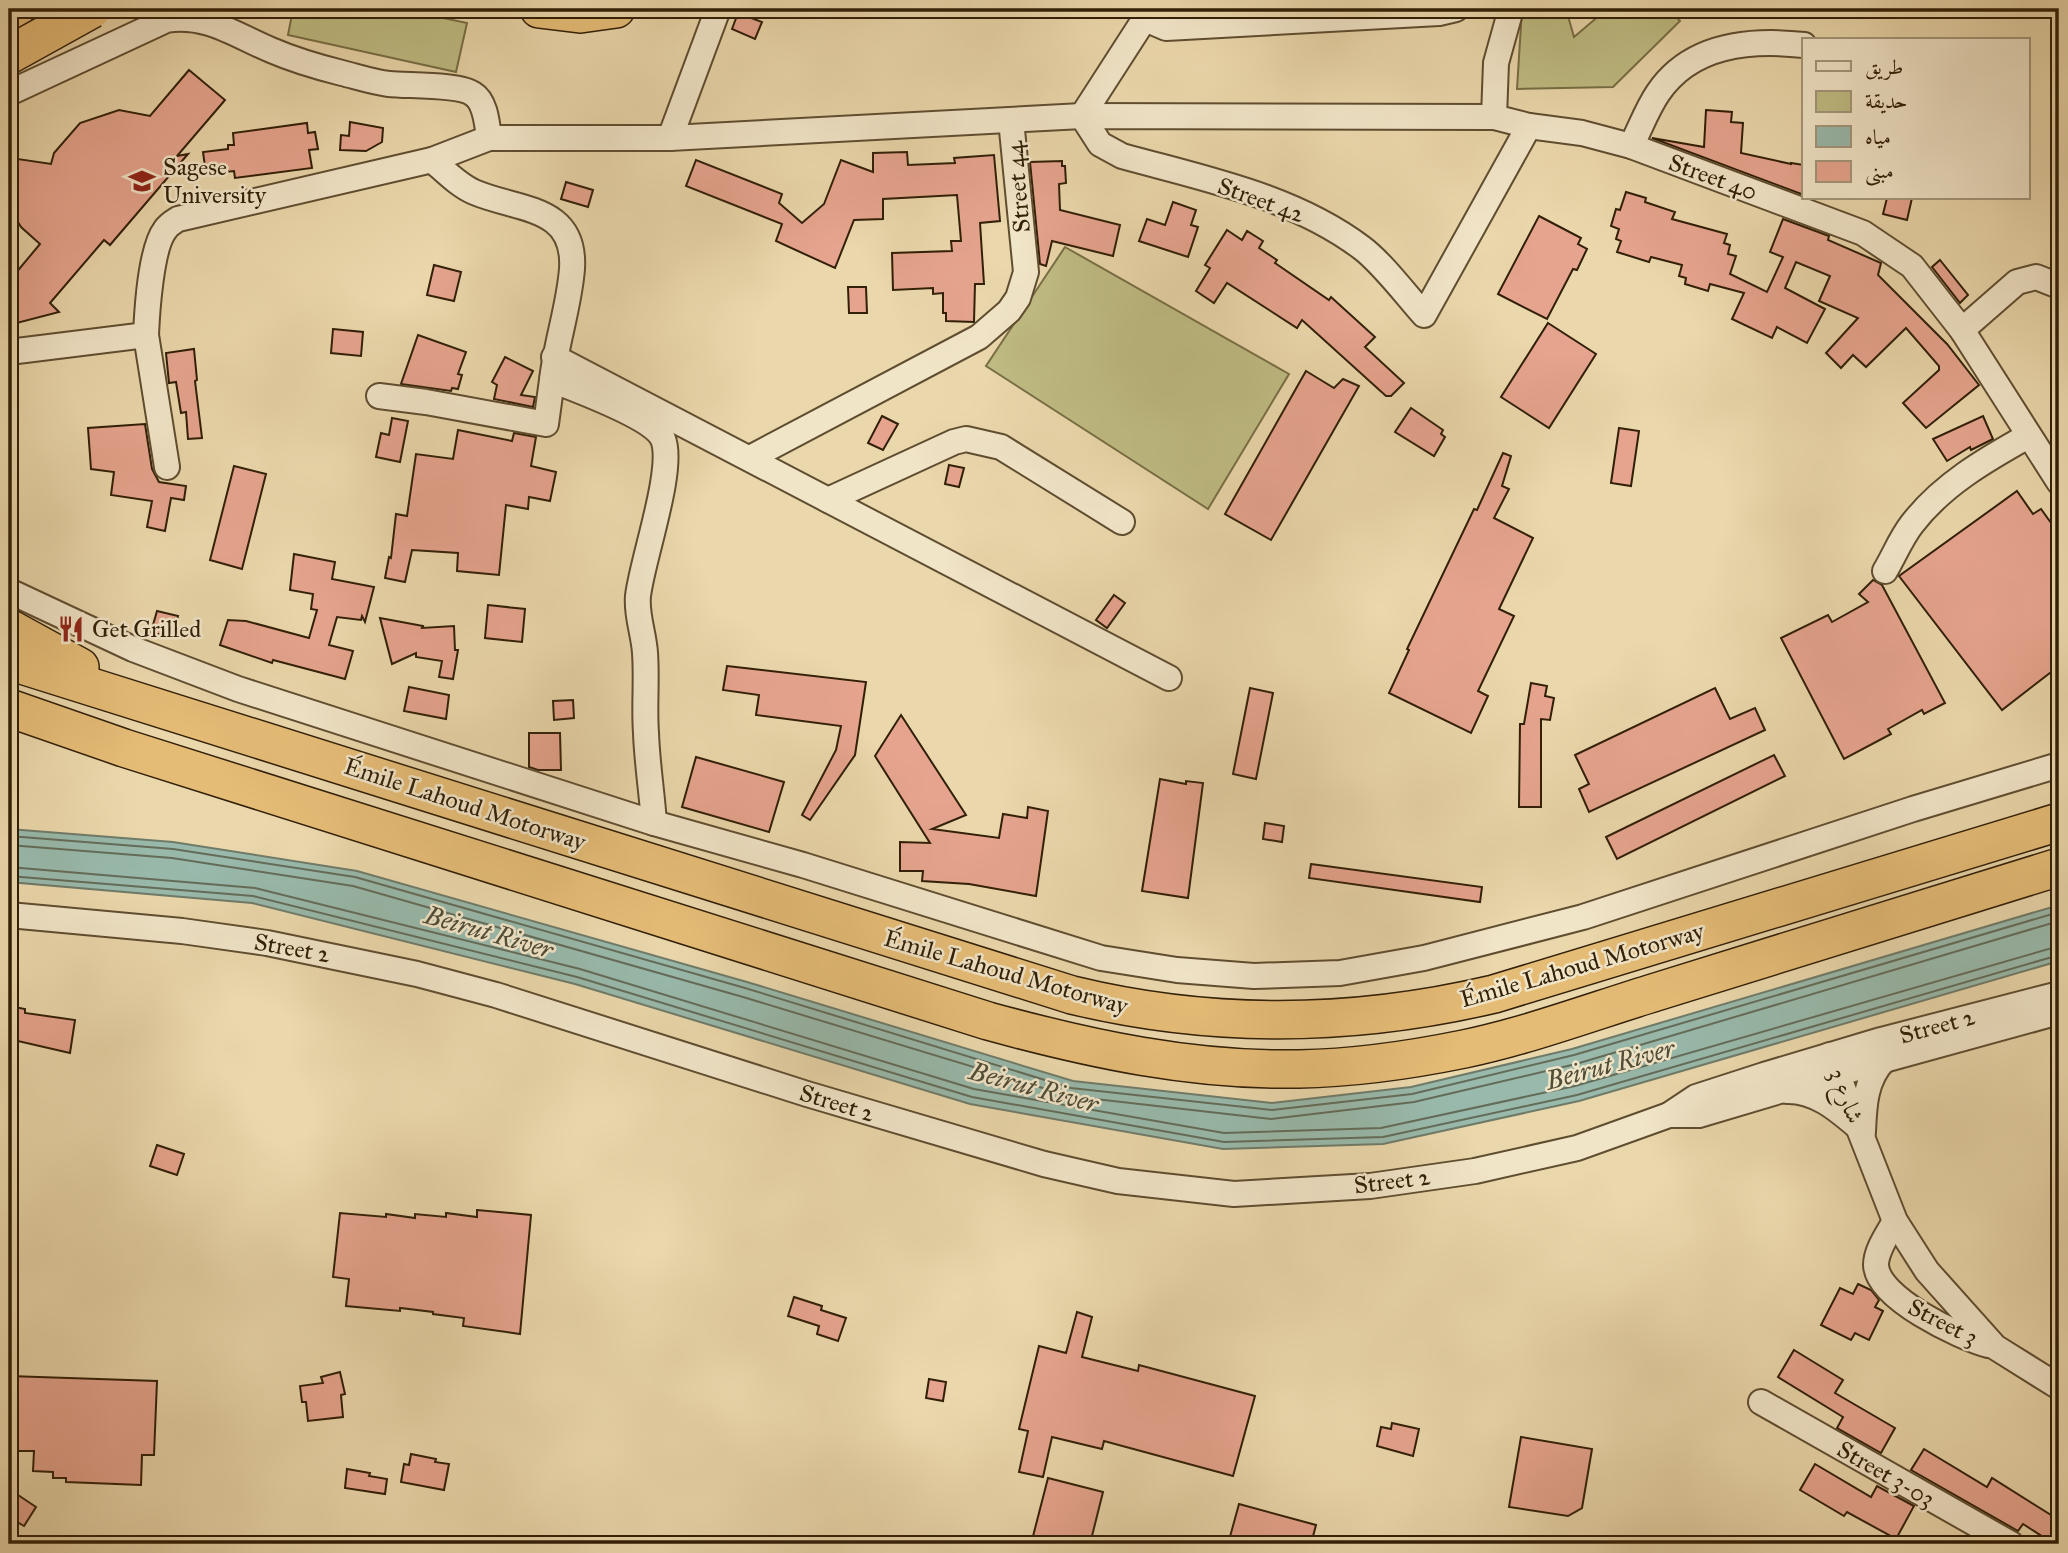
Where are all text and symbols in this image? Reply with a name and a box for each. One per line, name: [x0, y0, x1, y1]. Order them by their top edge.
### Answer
legend: [1802, 38, 2030, 200]
text: طريق: [1865, 54, 1903, 80]
text: حديقة: [1865, 88, 1908, 114]
text: مياه: [1865, 124, 1891, 150]
street label: Street 44: [999, 139, 1037, 234]
street label: Street 40: [1665, 147, 1761, 207]
place label: Sagese University: [163, 152, 267, 210]
text: مبنى: [1865, 158, 1894, 186]
school or university icon: Sagese University: [127, 166, 157, 196]
street label: Street 42: [1214, 171, 1309, 230]
restaurant icon: Get Grilled: [56, 614, 86, 644]
place label: Get Grilled: [92, 614, 201, 644]
street label: Émile Lahoud Motorway: [340, 751, 590, 857]
water label: Beirut River: [420, 898, 558, 966]
street label: Émile Lahoud Motorway: [1457, 916, 1708, 1014]
street label: Émile Lahoud Motorway: [881, 923, 1132, 1021]
street label: Street 2: [252, 927, 332, 969]
street label: Street 2: [1896, 1002, 1978, 1050]
water label: Beirut River: [1541, 1031, 1679, 1097]
water label: Beirut River: [965, 1054, 1103, 1120]
street label: شارع 3: [1817, 1064, 1870, 1130]
street label: Street 2: [796, 1077, 878, 1129]
street label: Street 2: [1352, 1161, 1432, 1201]
street label: Street 3: [1903, 1292, 1983, 1352]
street label: Street 3-03: [1832, 1434, 1940, 1514]

